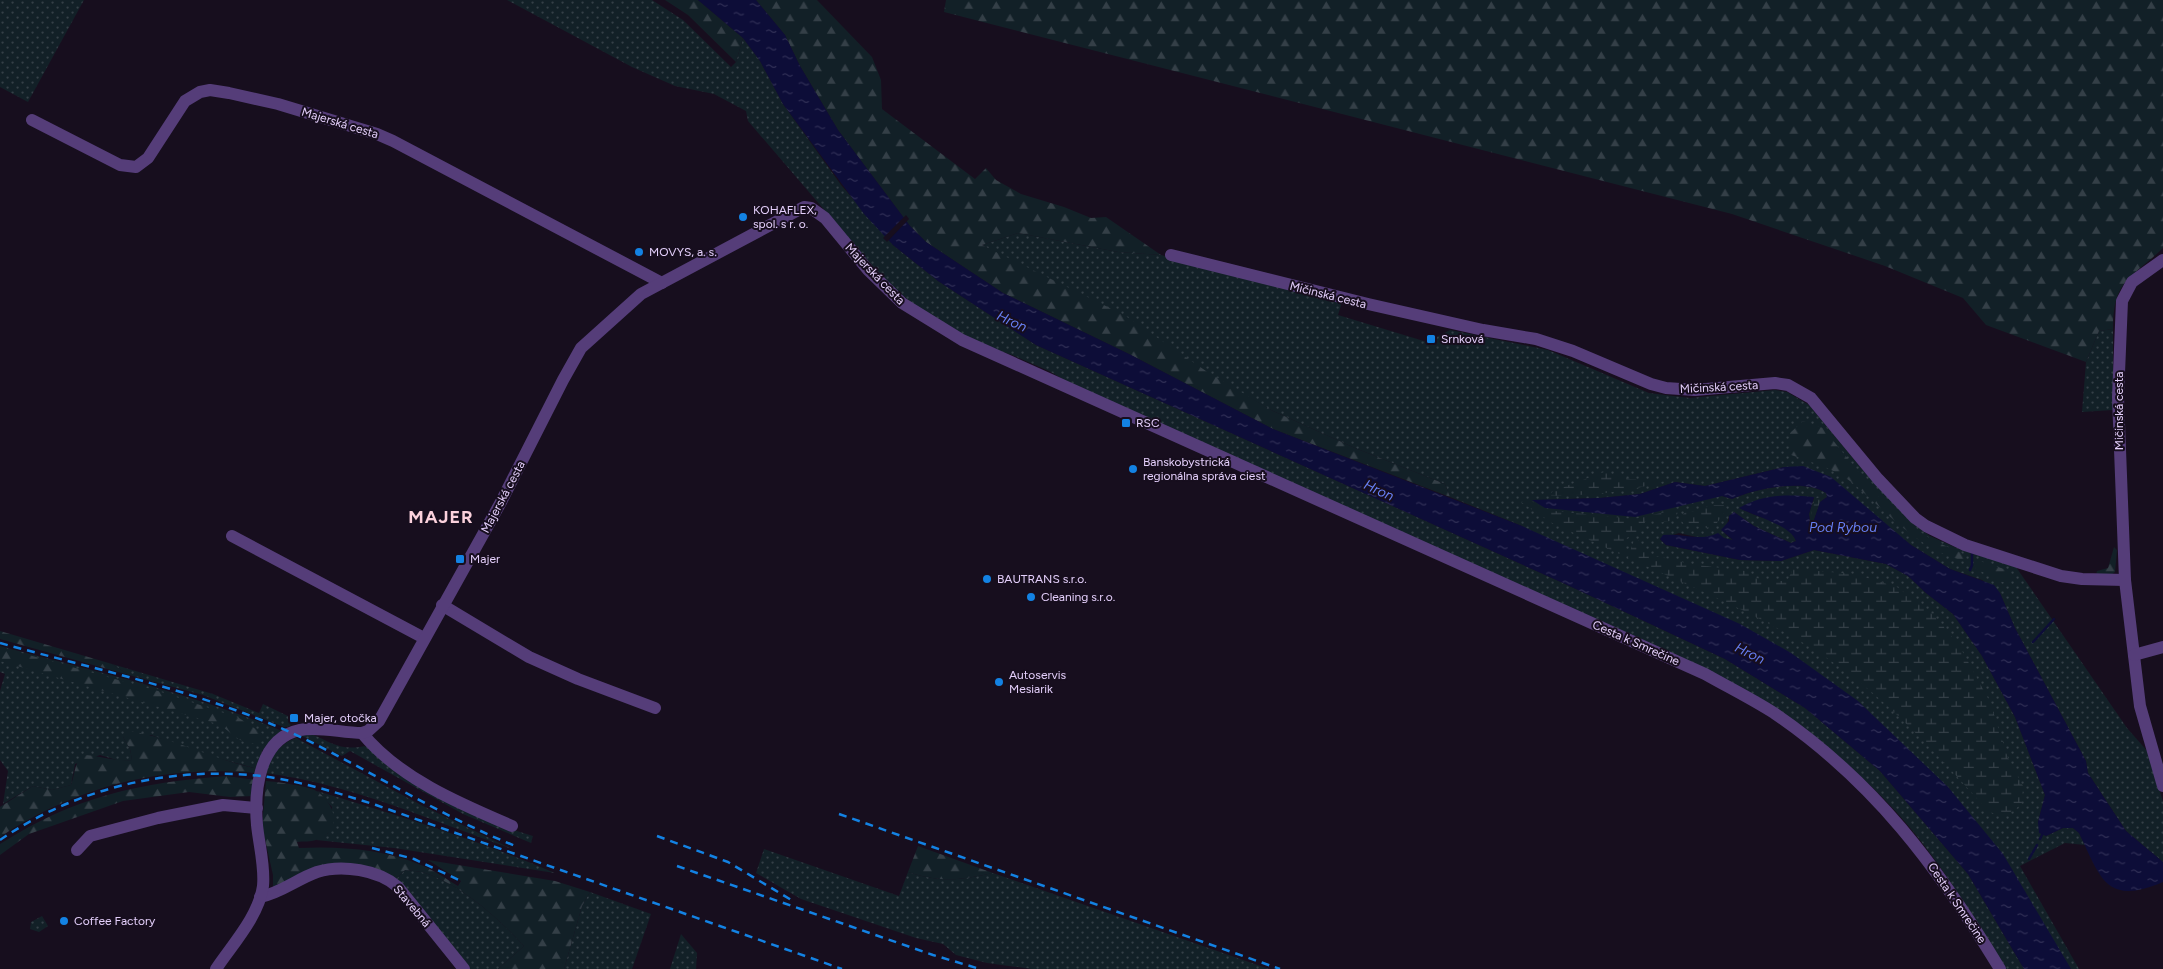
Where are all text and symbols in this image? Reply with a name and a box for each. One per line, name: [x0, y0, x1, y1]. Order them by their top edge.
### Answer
street label: Majerská cesta: [300, 105, 380, 141]
place label: KOHAFLEX, spol. s r. o.: [753, 203, 817, 231]
marker: KOHAFLEX, spol. s r. o.: [737, 211, 749, 223]
street label: Majerská cesta: [842, 240, 908, 308]
place label: MOVYS, a. s.: [649, 245, 717, 259]
marker: MOVYS, a. s.: [633, 246, 645, 258]
street label: Mičinská cesta: [1288, 279, 1368, 311]
water label: Hron: [994, 307, 1030, 336]
place label: Srnková: [1441, 332, 1484, 346]
marker: Srnková: [1425, 333, 1437, 345]
street label: Mičinská cesta: [2112, 372, 2126, 450]
street label: Mičinská cesta: [1679, 378, 1759, 396]
place label: RSC: [1136, 416, 1160, 430]
marker: RSC: [1120, 417, 1132, 429]
place label: Banskobystrická regionálna správa ciest: [1143, 455, 1266, 483]
street label: Majerská cesta: [478, 459, 528, 535]
marker: Banskobystrická regionálna správa ciest: [1127, 463, 1139, 475]
water label: Hron: [1361, 476, 1397, 505]
district label: MAJER: [408, 506, 474, 528]
water label: Pod Rybou: [1809, 519, 1877, 536]
place label: Majer: [470, 552, 500, 566]
marker: Majer: [454, 553, 466, 565]
place label: BAUTRANS s.r.o.: [997, 572, 1087, 586]
marker: BAUTRANS s.r.o.: [981, 573, 993, 585]
place label: Cleaning s.r.o.: [1041, 590, 1115, 604]
marker: Cleaning s.r.o.: [1025, 591, 1037, 603]
street label: Cesta k Smrečine: [1590, 618, 1682, 669]
water label: Hron: [1732, 639, 1768, 668]
place label: Autoservis Mesiarik: [1009, 668, 1067, 696]
marker: Autoservis Mesiarik: [993, 676, 1005, 688]
place label: Majer, otočka: [304, 711, 377, 725]
marker: Majer, otočka: [288, 712, 300, 724]
street label: Cesta k Smrečine: [1925, 860, 1989, 946]
street label: Stavebná: [390, 882, 434, 930]
place label: Coffee Factory: [74, 914, 156, 928]
marker: Coffee Factory: [58, 915, 70, 927]

